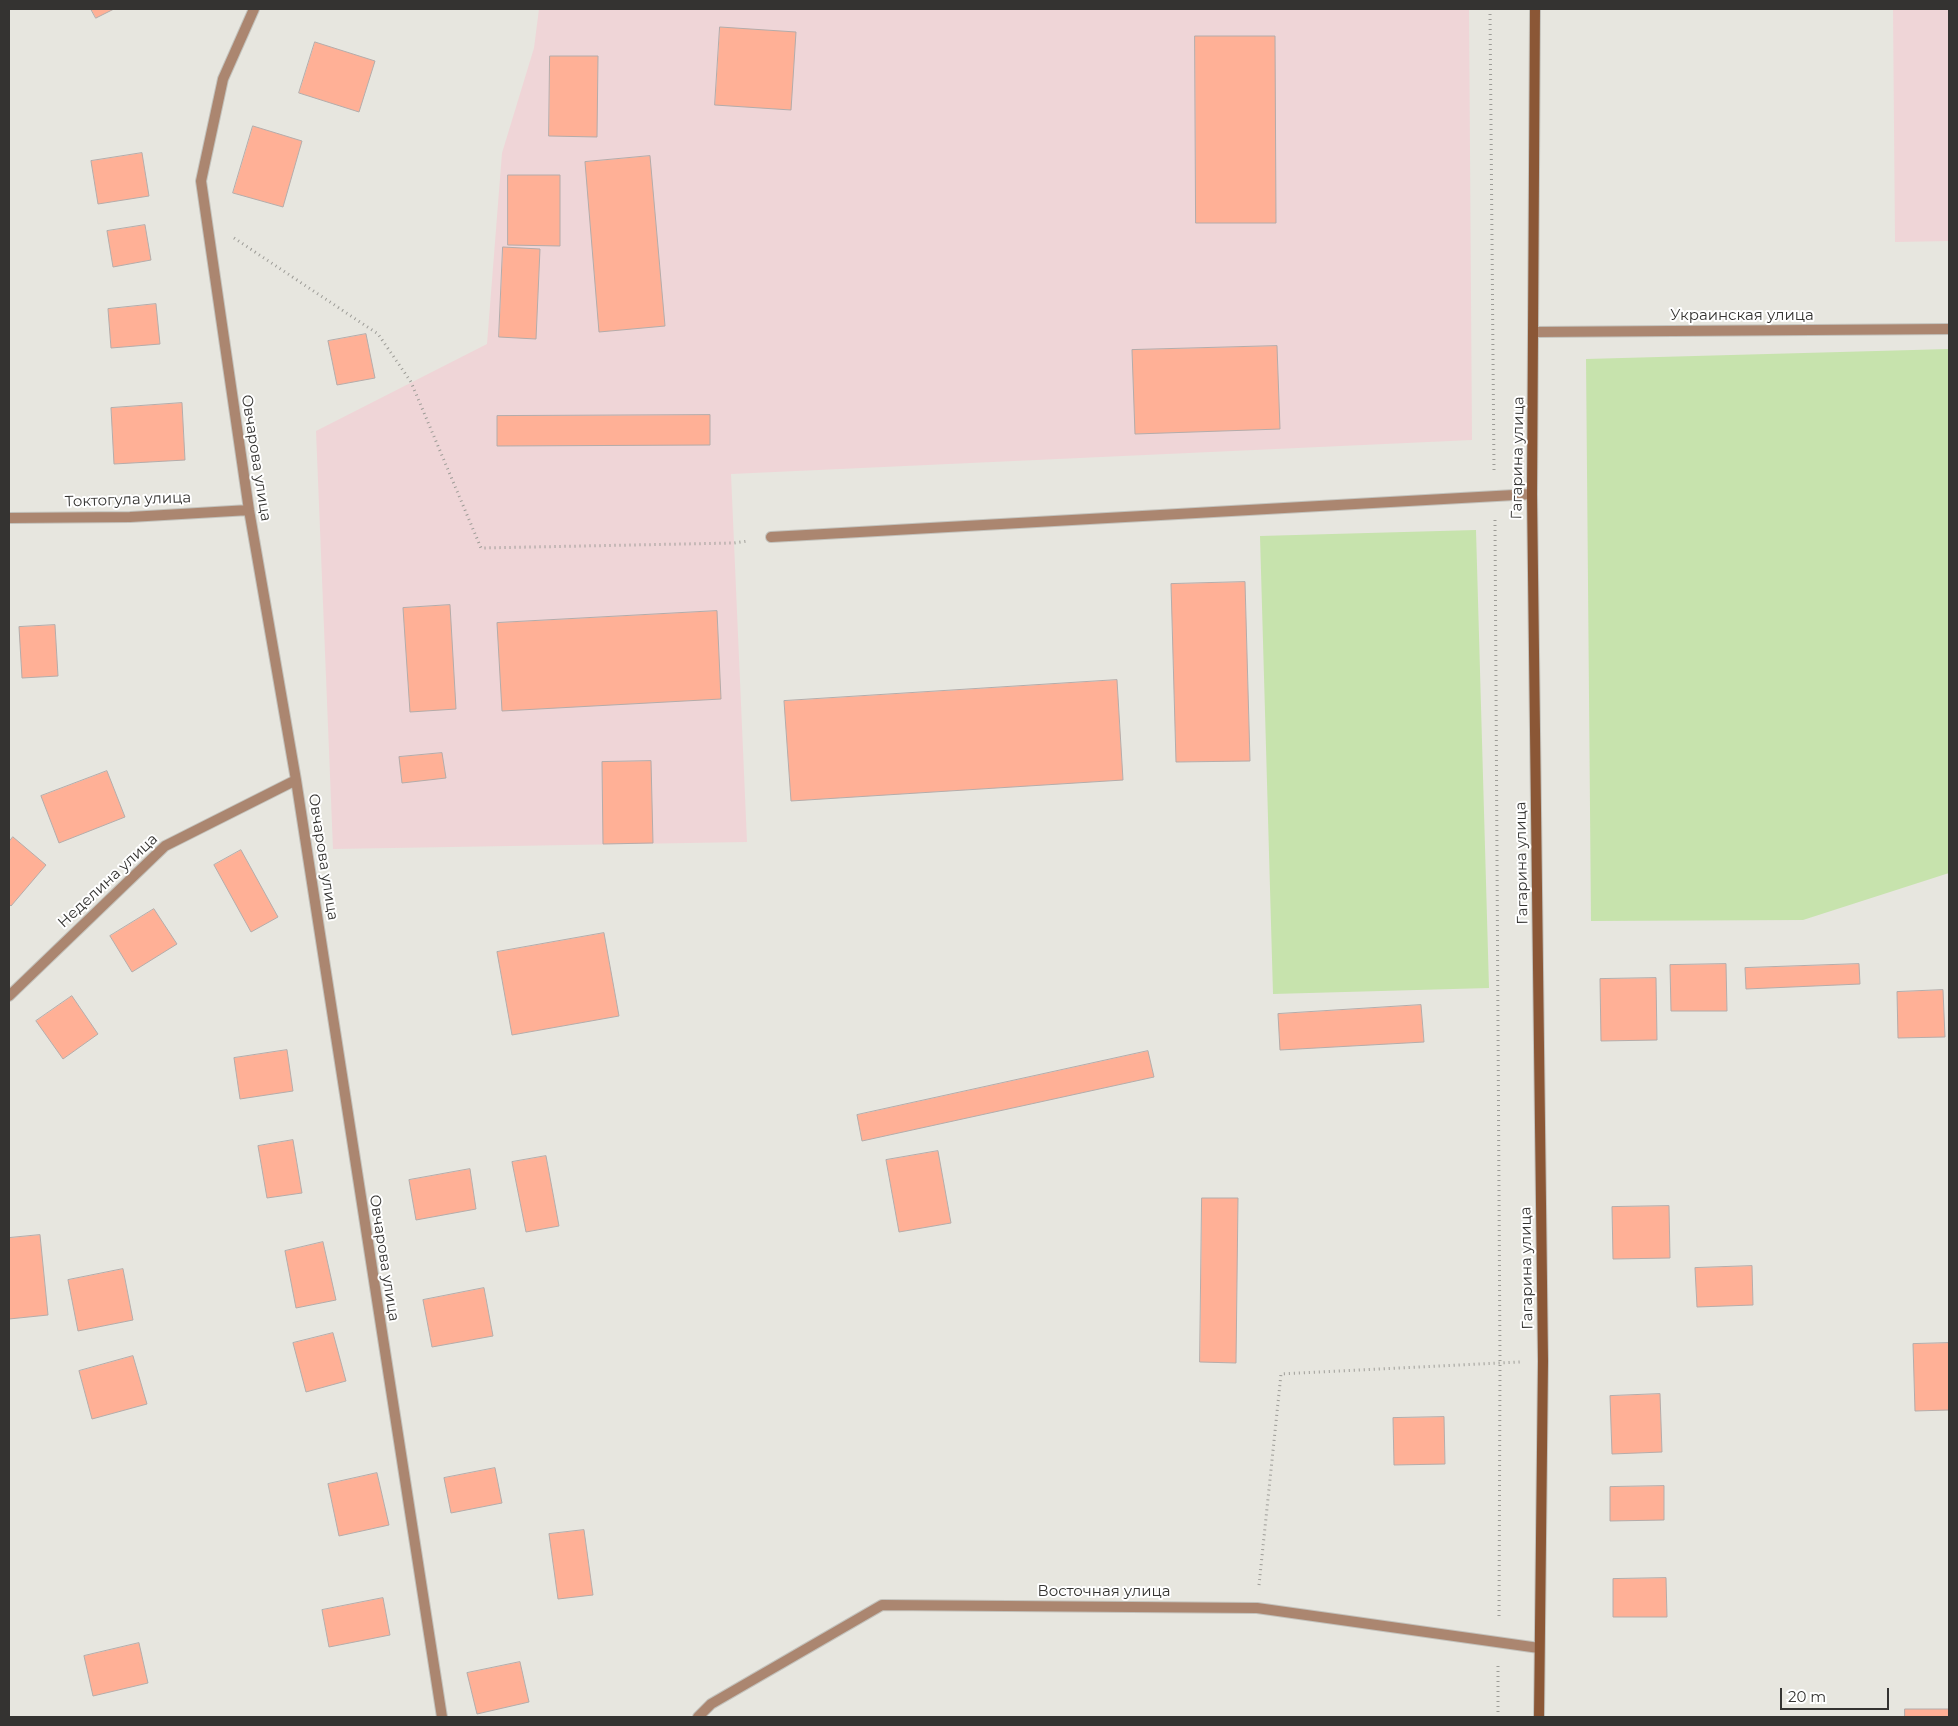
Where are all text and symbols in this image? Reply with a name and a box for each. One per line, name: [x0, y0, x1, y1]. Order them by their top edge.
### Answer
street label: Украинская улица: [1670, 307, 1814, 325]
street label: Овчарова улица: [237, 393, 275, 523]
street label: Гагарина улица: [1508, 396, 1528, 520]
street label: Токтогула улица: [64, 489, 192, 511]
street label: Овчарова улица: [304, 792, 342, 922]
street label: Гагарина улица: [1512, 801, 1532, 925]
street label: Неделина улица: [54, 830, 162, 932]
street label: Овчарова улица: [365, 1193, 403, 1323]
street label: Гагарина улица: [1517, 1206, 1537, 1330]
street label: Восточная улица: [1037, 1583, 1171, 1601]
scale bar: [1783, 1678, 1892, 1710]
text: 20 m: [1788, 1687, 1826, 1706]

